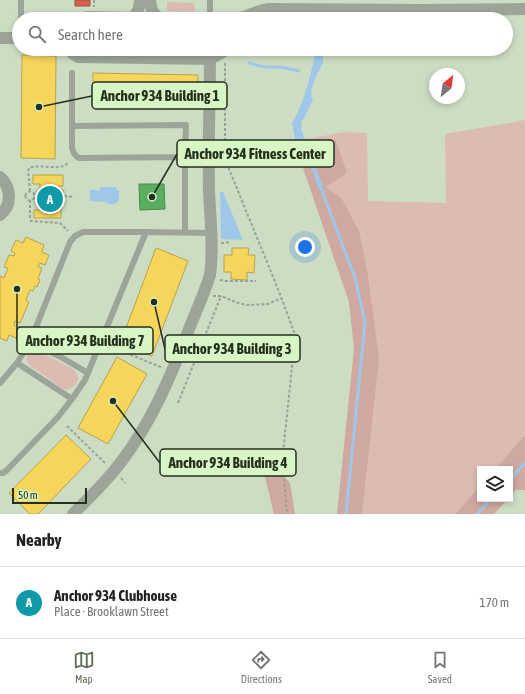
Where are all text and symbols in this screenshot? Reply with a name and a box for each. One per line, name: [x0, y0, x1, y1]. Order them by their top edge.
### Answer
search box: [12, 12, 513, 56]
icon: search: [26, 23, 48, 45]
text: Search here: [58, 26, 123, 43]
north arrow: [429, 68, 465, 104]
callout: Anchor 934 Building 1: [92, 82, 227, 109]
text: Anchor 934 Building 1: [99, 87, 220, 104]
callout: Anchor 934 Fitness Center: [177, 140, 334, 167]
text: Anchor 934 Fitness Center: [184, 145, 326, 162]
pin: A: [37, 184, 63, 214]
your location: [295, 237, 315, 257]
callout: Anchor 934 Building 7: [17, 327, 153, 354]
text: Anchor 934 Building 7: [24, 332, 145, 349]
callout: Anchor 934 Building 3: [165, 335, 300, 362]
text: Anchor 934 Building 3: [171, 340, 292, 357]
callout: Anchor 934 Building 4: [160, 449, 296, 476]
text: Anchor 934 Building 4: [167, 454, 288, 471]
map controls: [477, 466, 513, 502]
button: layers: [477, 466, 513, 502]
scale bar: [12, 486, 87, 505]
text: 50 m: [18, 489, 38, 501]
text: Nearby: [16, 530, 62, 550]
text: Anchor 934 Clubhouse: [54, 587, 177, 604]
text: A: [26, 595, 32, 610]
text: 170 m: [480, 595, 509, 610]
text: Place · Brooklawn Street: [54, 604, 169, 619]
tab: Map: [73, 649, 95, 685]
tab: Directions: [241, 649, 282, 685]
tab: Saved: [428, 649, 452, 685]

